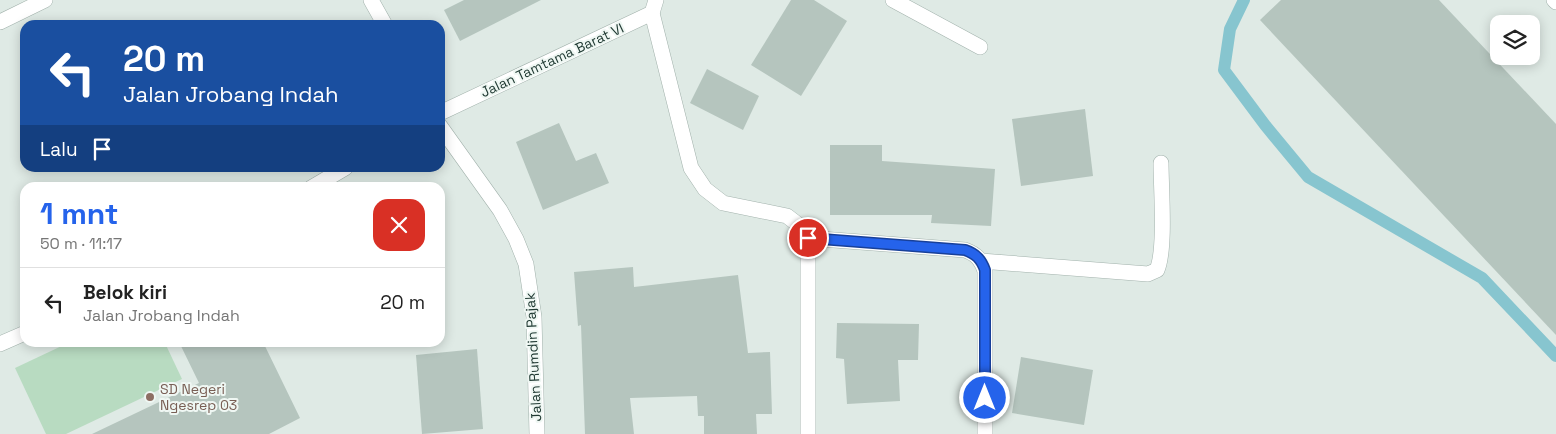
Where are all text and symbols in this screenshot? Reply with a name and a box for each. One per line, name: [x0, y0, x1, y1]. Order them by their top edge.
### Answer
map controls: [1490, 15, 1540, 65]
button: layers: [1490, 15, 1540, 65]
street label: Jalan Tamtama Barat VI: [477, 19, 627, 101]
text: 20 m: [123, 37, 205, 81]
icon: left: [40, 40, 105, 105]
text: Jalan Jrobang Indah: [123, 80, 339, 108]
icon: arrive: [88, 135, 116, 163]
text: Lalu: [40, 137, 78, 162]
text: 1 mnt: [40, 194, 119, 233]
button: close: [373, 199, 425, 251]
pin: [787, 217, 829, 259]
icon: arrive: [794, 224, 822, 252]
text: 50 m · 11:17: [40, 233, 122, 254]
text: Belok kiri: [83, 280, 167, 305]
icon: left: [40, 289, 68, 317]
text: 20 m: [380, 290, 425, 315]
street label: Jalan Rumdin Pajak: [521, 292, 545, 422]
text: Jalan Jrobang Indah: [83, 305, 240, 326]
position arrow: [958, 371, 1010, 423]
place label: SD Negeri Ngesrep 03: [160, 380, 237, 414]
marker: SD Negeri Ngesrep 03: [144, 391, 156, 403]

